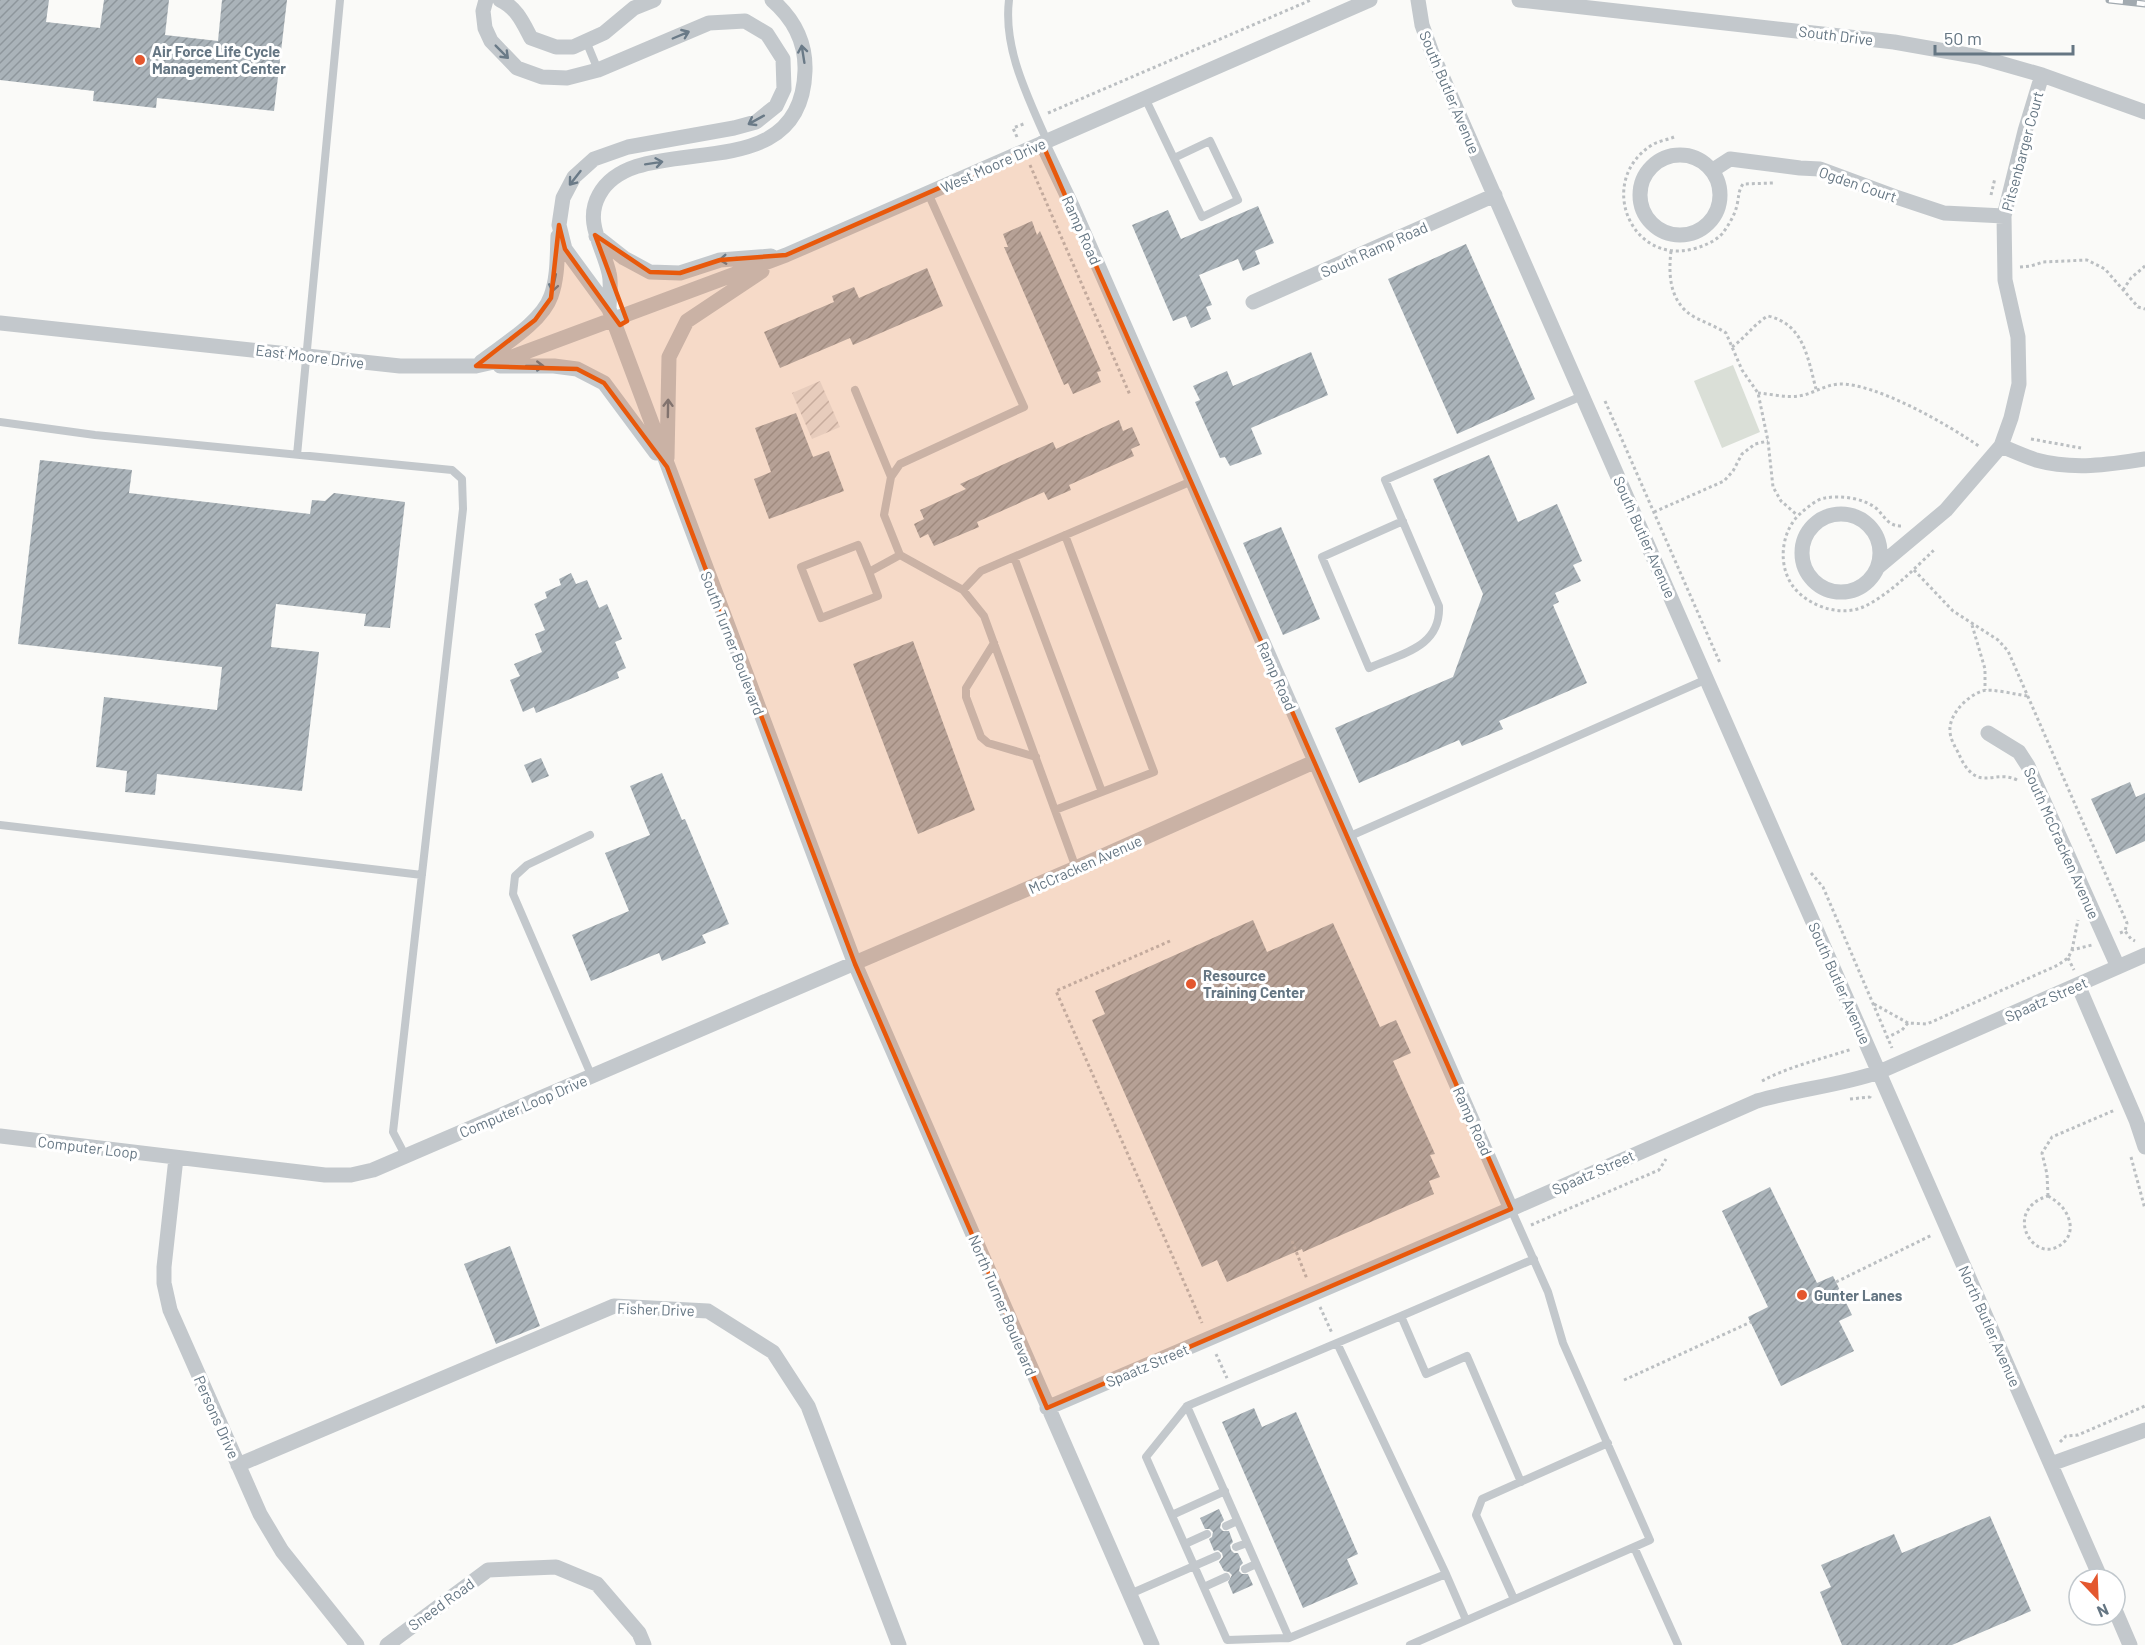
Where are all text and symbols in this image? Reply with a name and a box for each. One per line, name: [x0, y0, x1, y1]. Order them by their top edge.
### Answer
scale bar: [1935, 18, 2073, 56]
street label: South Drive: [1798, 21, 1874, 49]
text: 50 m: [1944, 27, 1982, 49]
street label: South Butler Avenue: [1416, 28, 1484, 156]
one-way arrow: [671, 29, 689, 40]
place label: Air Force Life Cycle Management Center: [152, 42, 286, 77]
one-way arrow: [798, 44, 809, 64]
one-way arrow: [494, 45, 509, 60]
marker: Air Force Life Cycle Management Center: [133, 53, 147, 67]
street label: Pitsenbarger Court: [1997, 89, 2047, 213]
one-way arrow: [748, 114, 765, 126]
street label: West Moore Drive: [938, 134, 1048, 196]
one-way arrow: [643, 157, 663, 168]
street label: Ogden Court: [1817, 162, 1899, 206]
one-way arrow: [569, 170, 582, 186]
street label: Ramp Road: [1059, 193, 1105, 267]
street label: South Ramp Road: [1318, 217, 1430, 281]
one-way arrow: [718, 254, 738, 265]
one-way arrow: [548, 273, 559, 292]
street label: East Moore Drive: [255, 340, 365, 372]
one-way arrow: [524, 360, 544, 372]
one-way arrow: [662, 399, 674, 419]
street label: South Butler Avenue: [1610, 473, 1680, 601]
street label: South Turner Boulevard: [697, 569, 769, 717]
street label: Ramp Road: [1254, 639, 1300, 713]
street label: South McCracken Avenue: [2020, 764, 2104, 922]
street label: McCracken Avenue: [1025, 831, 1145, 897]
street label: South Butler Avenue: [1805, 919, 1875, 1047]
place label: Resource Training Center: [1203, 966, 1305, 1001]
street label: Spaatz Street: [2002, 973, 2090, 1025]
marker: Resource Training Center: [1184, 977, 1198, 991]
street label: Computer Loop Drive: [456, 1071, 590, 1141]
street label: Ramp Road: [1450, 1084, 1496, 1158]
street label: Computer Loop: [37, 1132, 139, 1162]
street label: Spaatz Street: [1549, 1146, 1637, 1198]
street label: North Turner Boulevard: [965, 1232, 1041, 1378]
street label: North Butler Avenue: [1955, 1263, 2025, 1389]
place label: Gunter Lanes: [1814, 1286, 1903, 1304]
marker: Gunter Lanes: [1795, 1288, 1809, 1302]
street label: Fisher Drive: [617, 1299, 695, 1319]
street label: Spaatz Street: [1103, 1339, 1191, 1391]
street label: Persons Drive: [191, 1373, 243, 1461]
north arrow: [2067, 1567, 2127, 1627]
street label: Sneed Road: [405, 1574, 477, 1634]
text: N: [2094, 1600, 2112, 1622]

